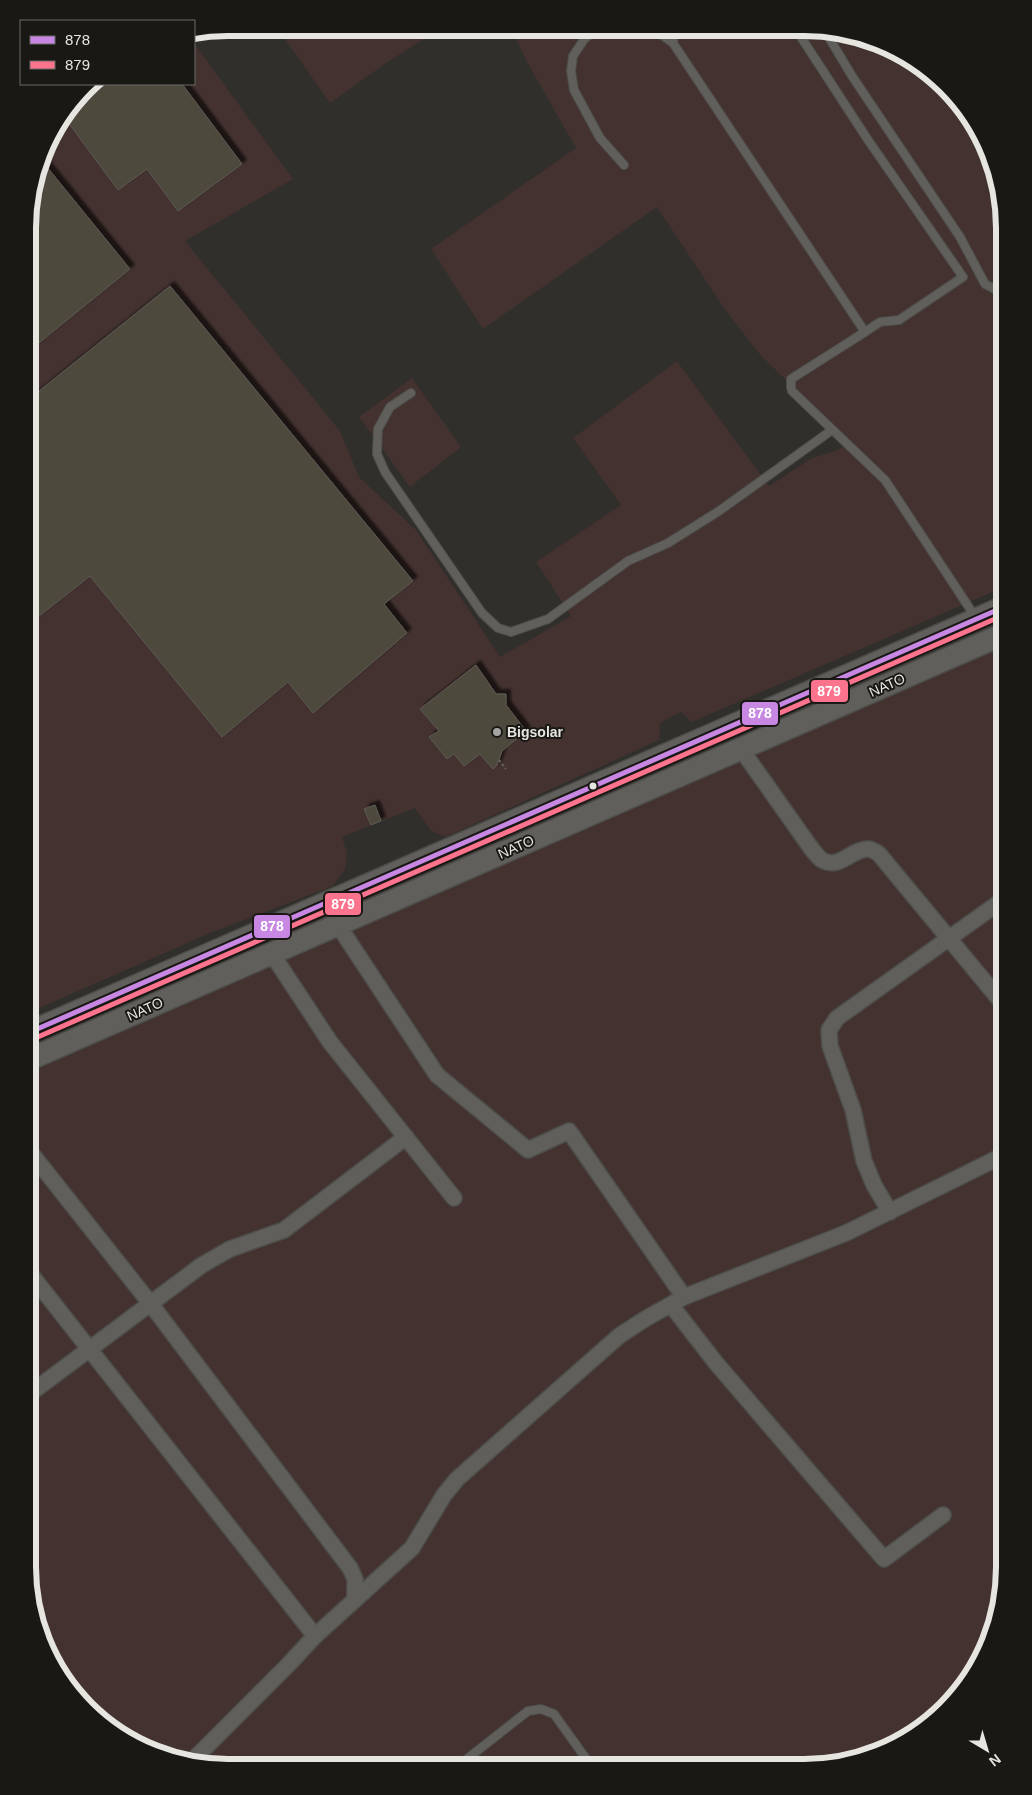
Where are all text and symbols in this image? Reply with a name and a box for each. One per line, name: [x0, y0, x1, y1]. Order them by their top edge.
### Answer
legend: [20, 20, 195, 85]
text: 878: [65, 31, 90, 48]
text: 879: [65, 56, 90, 73]
street label: ΝΑΤΟ: [867, 670, 908, 700]
line badge: 879: [810, 679, 849, 703]
text: 879: [817, 683, 841, 699]
line badge: 878: [741, 701, 779, 726]
text: 878: [748, 705, 772, 721]
place label: Bigsolar: [507, 724, 564, 740]
marker: Bigsolar: [491, 726, 503, 738]
unlabelled marker: [588, 781, 598, 791]
street label: ΝΑΤΟ: [496, 832, 537, 862]
line badge: 879: [324, 892, 362, 916]
text: 879: [331, 896, 355, 912]
line badge: 878: [253, 914, 291, 939]
text: 878: [260, 918, 284, 934]
street label: ΝΑΤΟ: [125, 994, 166, 1024]
north arrow: [962, 1725, 1012, 1775]
text: N: [986, 1751, 1004, 1770]

